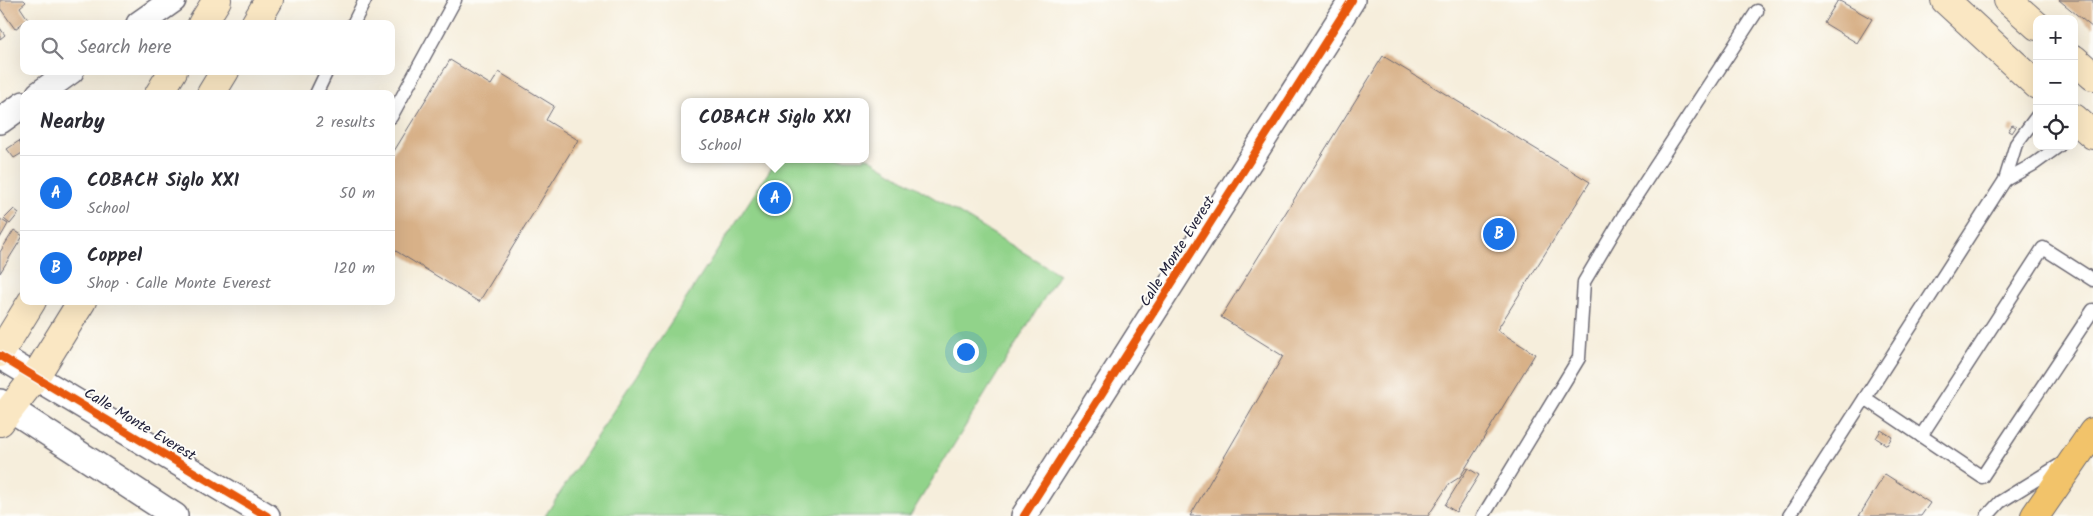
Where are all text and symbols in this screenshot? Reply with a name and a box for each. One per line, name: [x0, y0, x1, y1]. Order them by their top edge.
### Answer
map controls: [2033, 15, 2078, 150]
button: +: [2033, 15, 2078, 60]
search box: [20, 20, 395, 75]
text: Search here: [78, 33, 172, 63]
icon: search: [38, 34, 66, 62]
button: −: [2033, 60, 2078, 105]
popup: [681, 98, 869, 163]
text: COBACH Siglo XXI: [699, 103, 851, 133]
button: locate: [2033, 105, 2078, 150]
text: Nearby: [40, 106, 105, 139]
text: 2 results: [315, 110, 375, 135]
text: School: [699, 133, 741, 158]
text: COBACH Siglo XXI: [87, 166, 239, 196]
pin: A: [759, 179, 791, 217]
text: A: [51, 181, 61, 206]
text: 50 m: [339, 181, 375, 206]
street label: Calle Monte Everest: [1134, 191, 1222, 312]
text: School: [87, 196, 130, 221]
pin: B: [1483, 215, 1515, 253]
text: Coppel: [87, 241, 142, 271]
text: B: [51, 256, 61, 281]
text: 120 m: [334, 256, 375, 281]
text: Shop · Calle Monte Everest: [87, 271, 271, 296]
your location: [953, 339, 979, 365]
street label: Calle Monte Everest: [79, 382, 200, 468]

